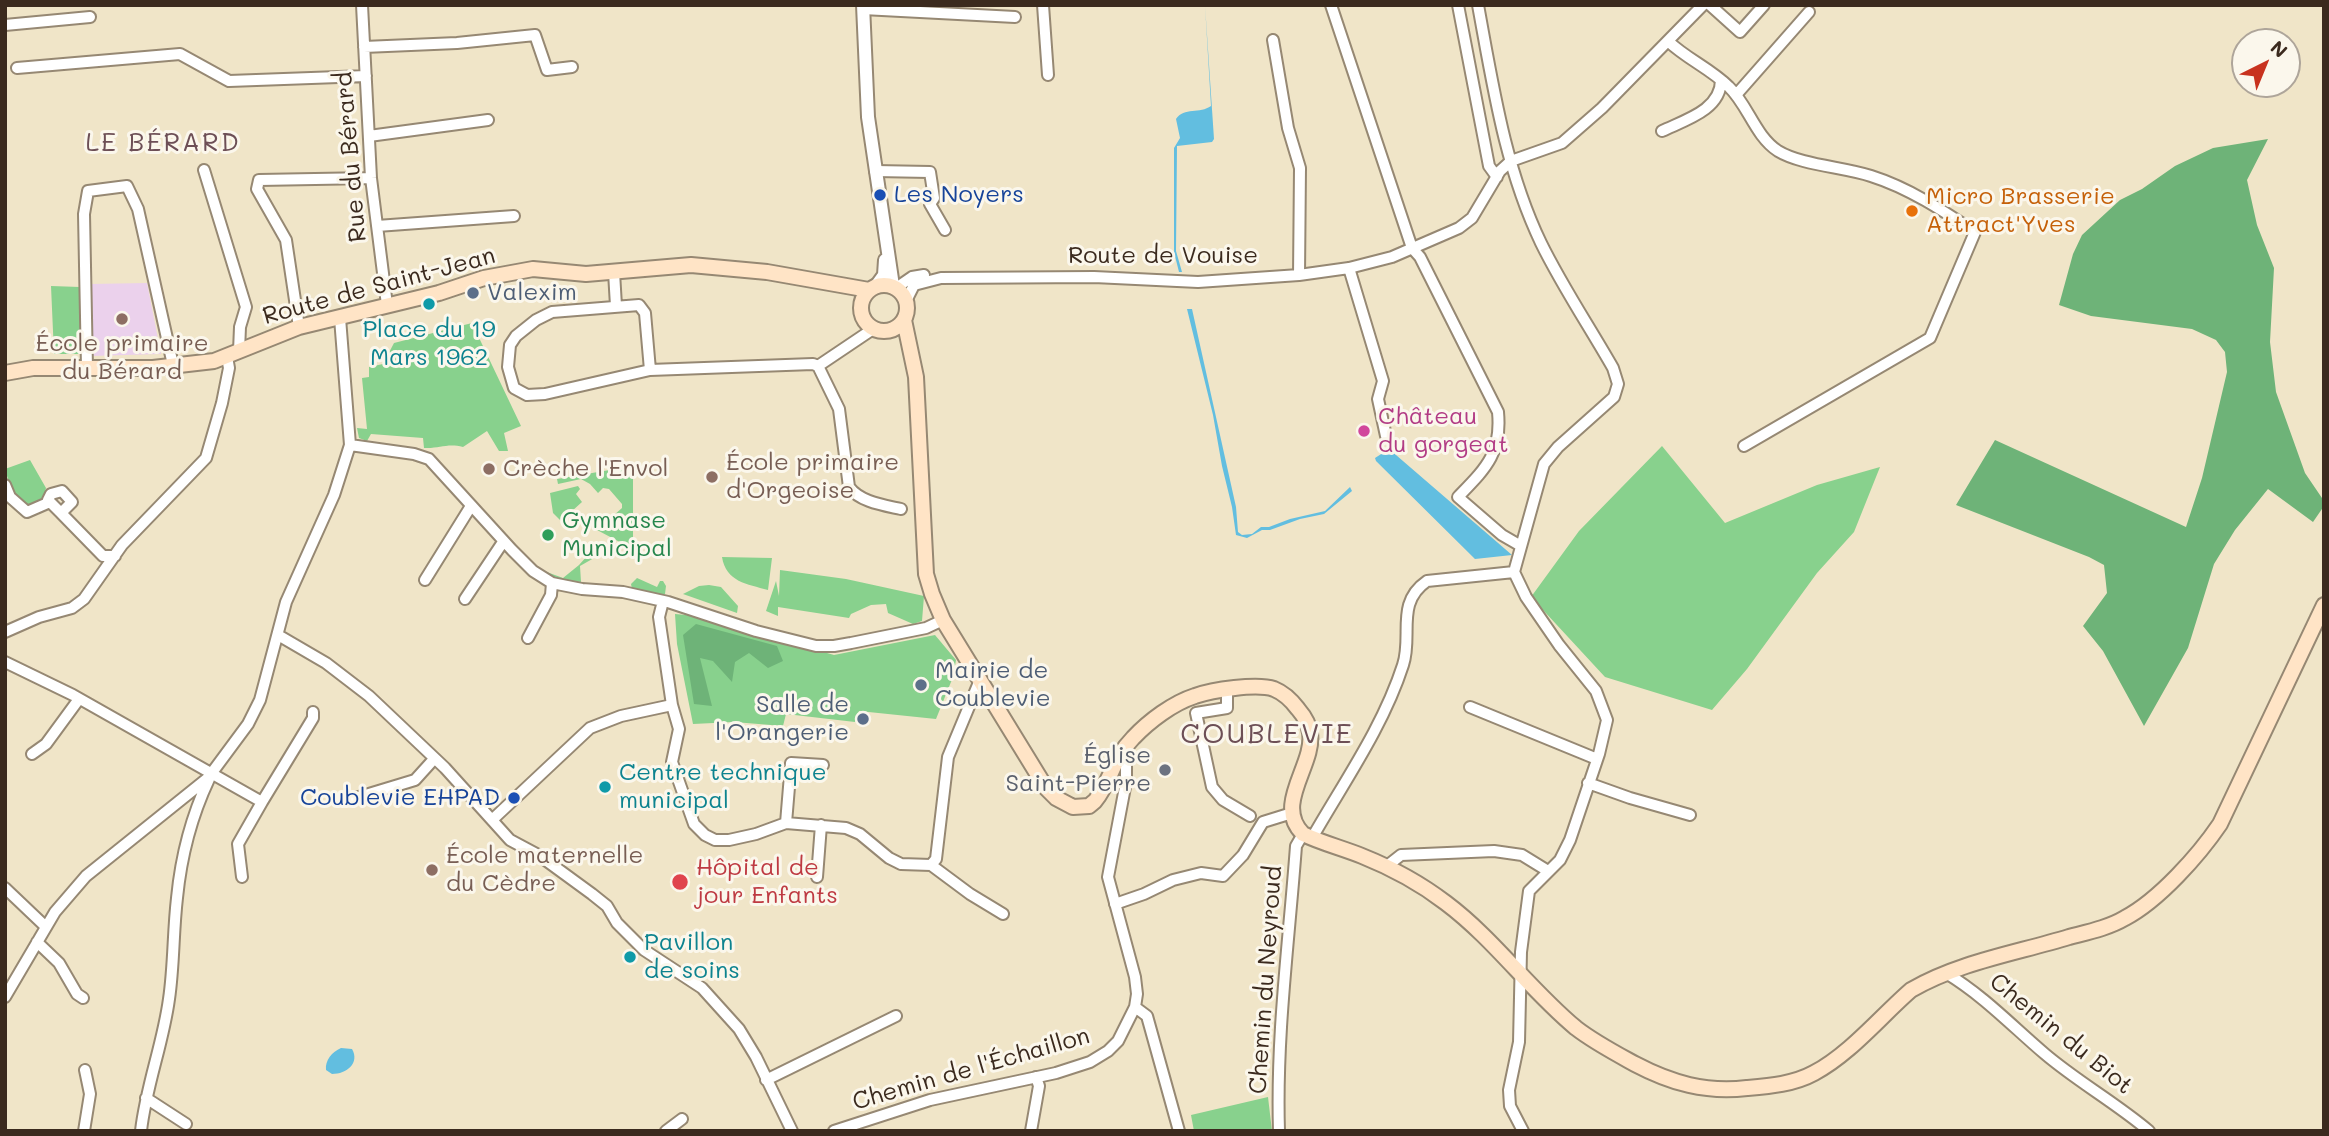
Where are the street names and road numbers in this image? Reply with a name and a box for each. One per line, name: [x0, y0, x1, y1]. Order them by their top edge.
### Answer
street label: Rue du Bérard: [329, 71, 373, 243]
street label: Route de Saint-Jean: [260, 241, 498, 331]
street label: Route de Vouise: [1068, 242, 1258, 270]
street label: Chemin du Neyroud: [1244, 865, 1288, 1095]
street label: Chemin du Biot: [1984, 967, 2138, 1101]
street label: Chemin de l'Échaillon: [849, 1021, 1093, 1117]

